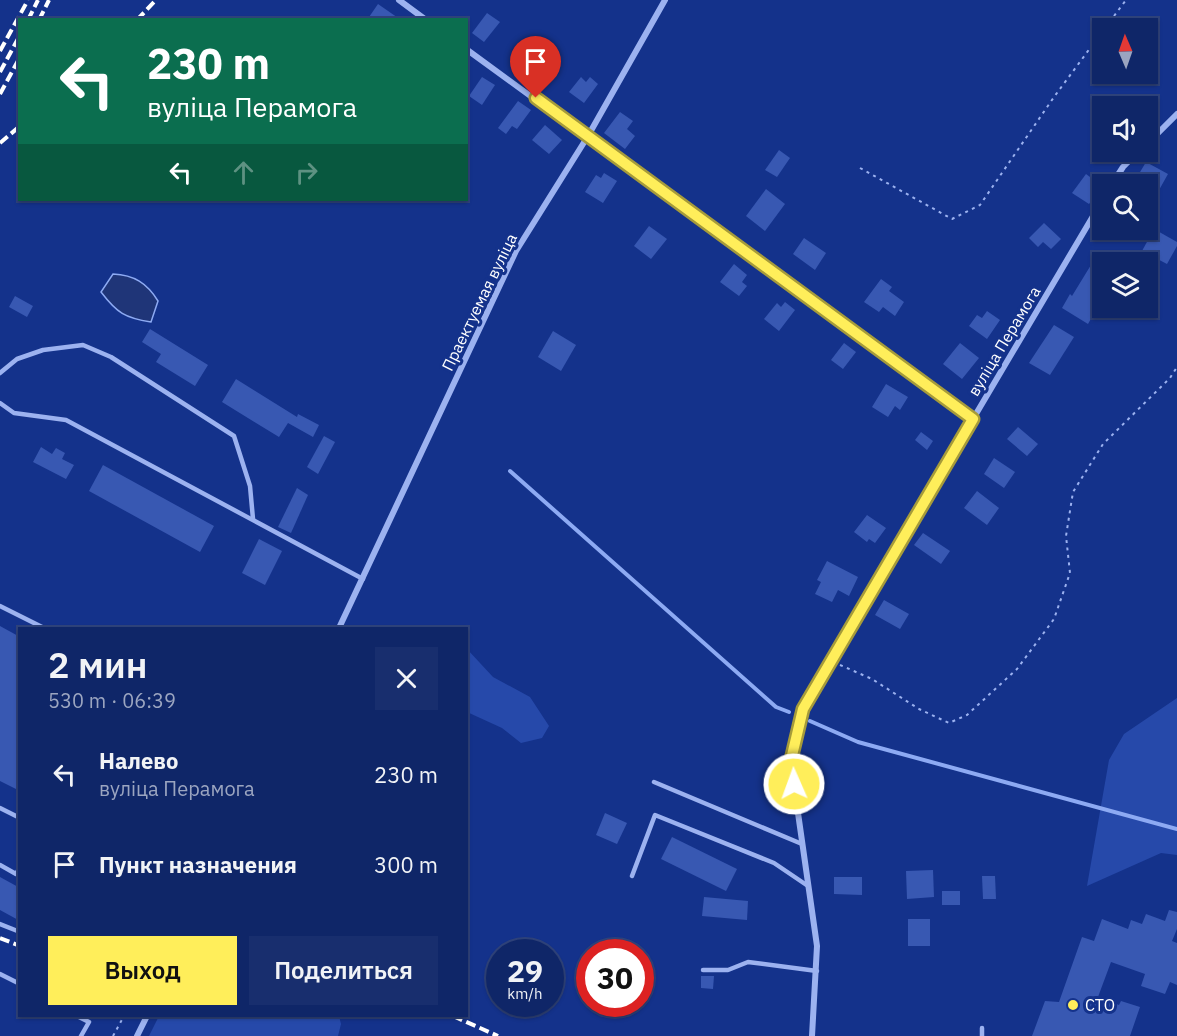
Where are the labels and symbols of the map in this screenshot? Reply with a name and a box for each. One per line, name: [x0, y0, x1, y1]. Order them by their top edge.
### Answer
north arrow: [1092, 18, 1158, 84]
pin: [510, 36, 561, 98]
street label: Праектуемая вуліца: [437, 230, 521, 374]
street label: вуліца Перамога: [963, 282, 1045, 400]
position arrow: [762, 752, 826, 816]
speed limit sign: 30: [576, 939, 654, 1017]
place label: СТО: [1085, 995, 1115, 1015]
marker: СТО: [1066, 998, 1080, 1012]

